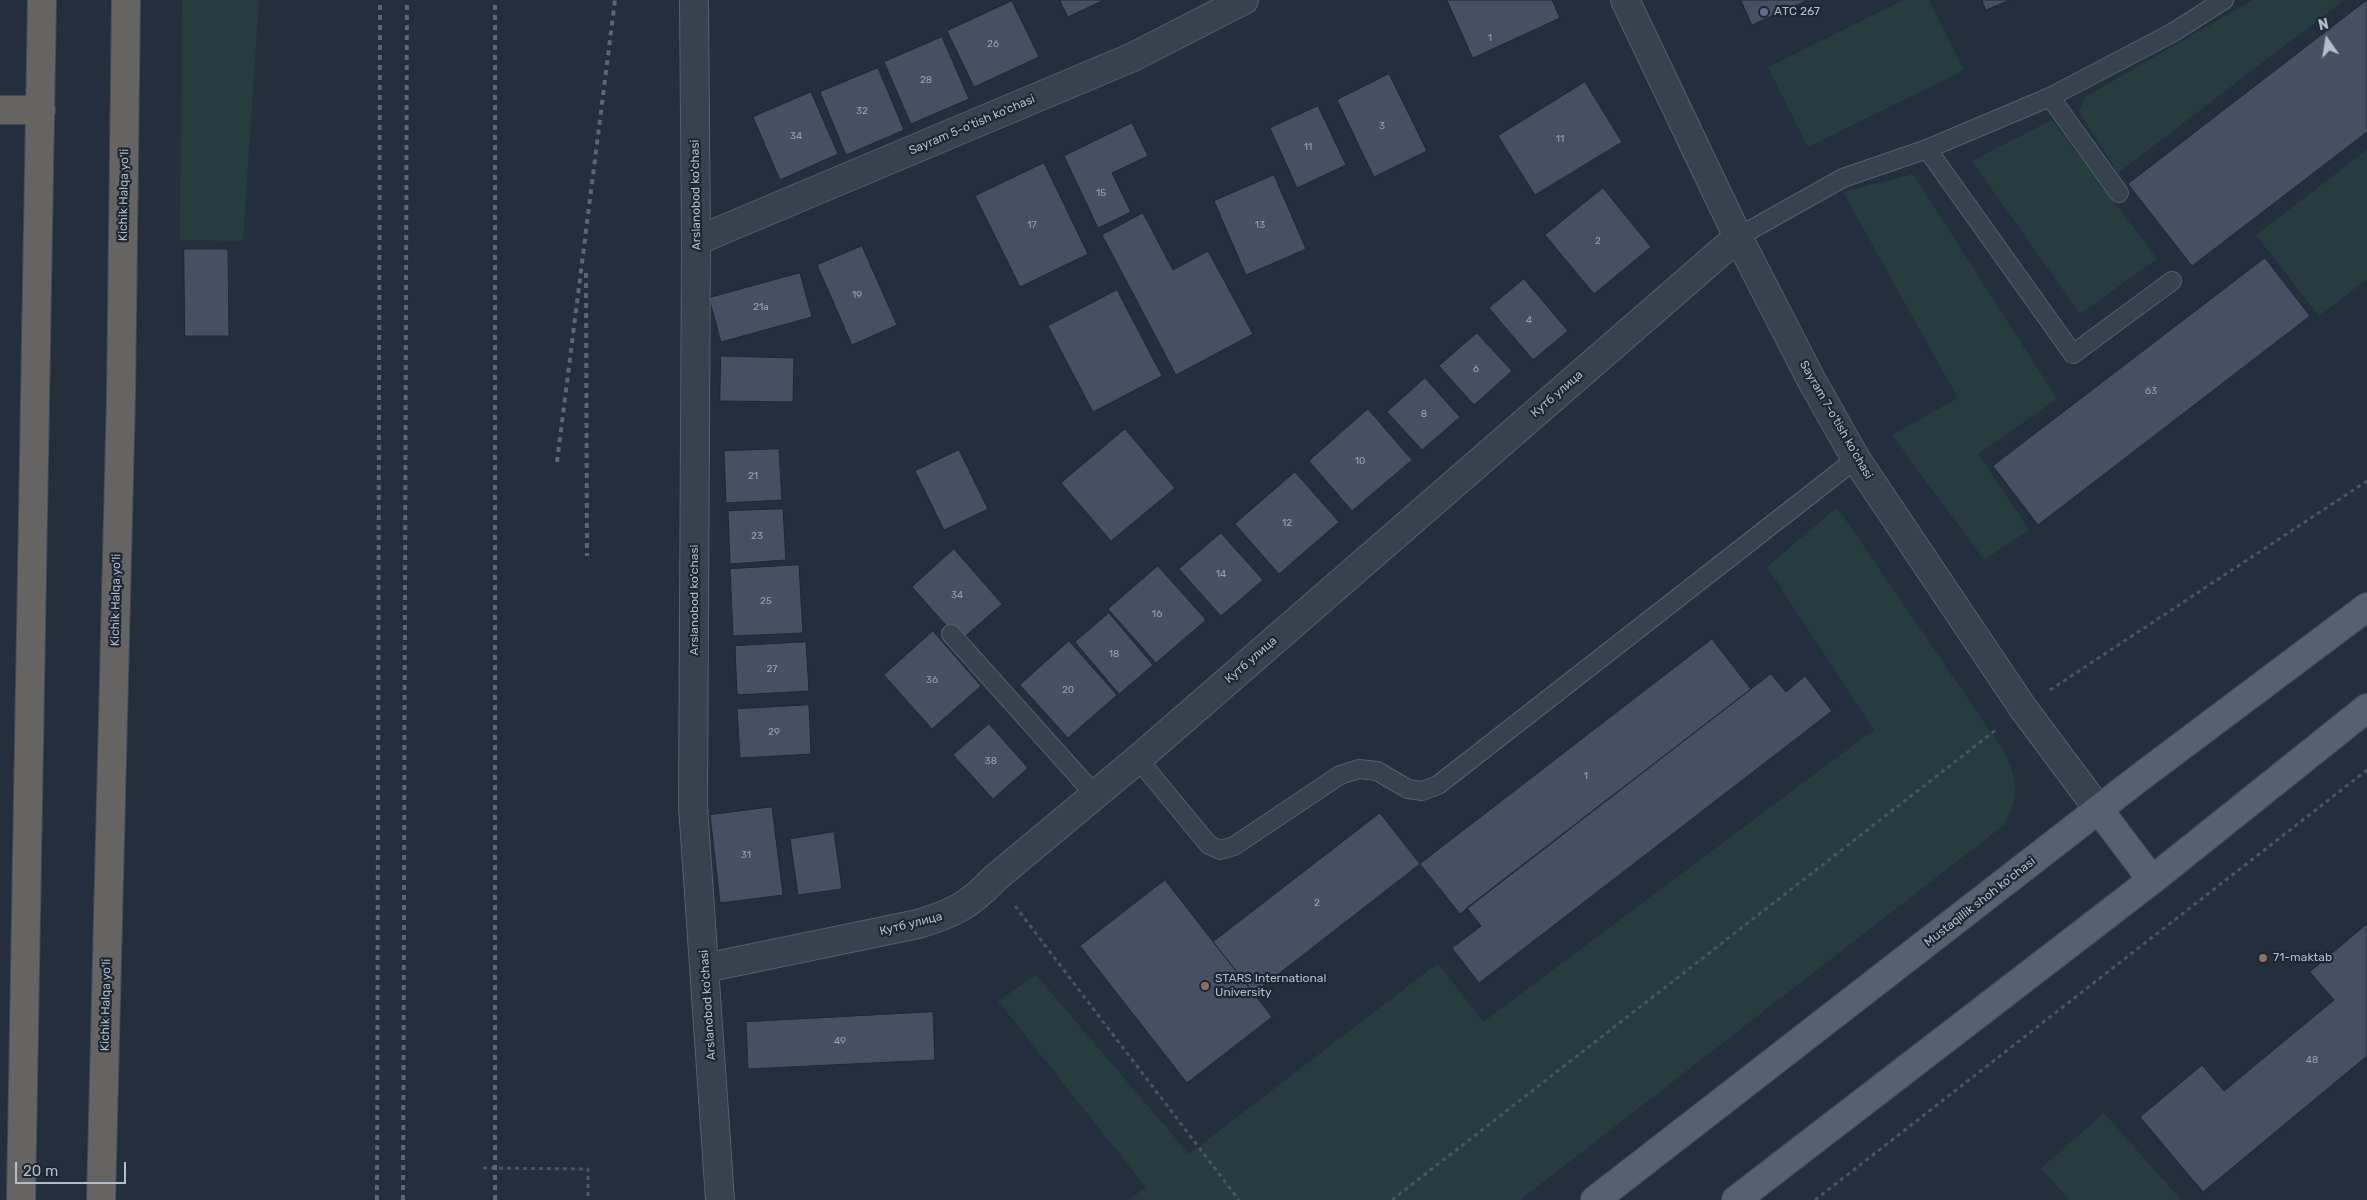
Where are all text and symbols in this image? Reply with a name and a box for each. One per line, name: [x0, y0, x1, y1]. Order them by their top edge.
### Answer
place label: АТС 267: [1774, 5, 1820, 19]
marker: АТС 267: [1758, 6, 1770, 18]
north arrow: [2302, 15, 2352, 65]
text: N: [2317, 15, 2330, 34]
house number: 1: [1488, 32, 1492, 44]
house number: 26: [987, 38, 999, 50]
house number: 28: [920, 74, 932, 86]
street label: Sayram 5-o'tish ko'chasi: [907, 92, 1037, 158]
house number: 32: [856, 105, 868, 117]
house number: 3: [1379, 120, 1385, 132]
house number: 34: [790, 130, 802, 142]
house number: 11: [1556, 133, 1564, 145]
street label: Arslanobod ko'chasi: [688, 139, 704, 251]
house number: 11: [1304, 141, 1312, 153]
street label: Kichik Halqa yo'li: [116, 149, 132, 241]
house number: 15: [1096, 187, 1106, 199]
house number: 17: [1027, 219, 1037, 231]
house number: 13: [1255, 219, 1265, 231]
house number: 2: [1595, 235, 1601, 247]
house number: 19: [852, 289, 862, 301]
house number: 21a: [753, 301, 769, 313]
house number: 4: [1526, 314, 1532, 326]
street label: Sayram 7-o'tish ko'chasi: [1796, 358, 1876, 482]
house number: 6: [1473, 363, 1479, 375]
street label: Кутб улица: [1528, 368, 1586, 420]
house number: 63: [2145, 385, 2157, 397]
house number: 8: [1421, 408, 1427, 420]
house number: 10: [1355, 455, 1365, 467]
house number: 21: [748, 470, 758, 482]
house number: 12: [1282, 517, 1292, 529]
house number: 23: [751, 530, 763, 542]
street label: Arslanobod ko'chasi: [688, 545, 702, 655]
street label: Kichik Halqa yo'li: [108, 554, 124, 646]
house number: 14: [1216, 568, 1226, 580]
house number: 34: [951, 589, 963, 601]
house number: 25: [760, 595, 772, 607]
house number: 16: [1152, 608, 1162, 620]
street label: Кутб улица: [1222, 634, 1280, 686]
house number: 18: [1109, 648, 1119, 660]
house number: 27: [767, 663, 777, 675]
house number: 36: [926, 674, 938, 686]
house number: 20: [1062, 684, 1074, 696]
house number: 29: [768, 726, 780, 738]
house number: 38: [985, 755, 997, 767]
house number: 1: [1584, 770, 1588, 782]
house number: 31: [741, 849, 751, 861]
street label: Mustaqillik shoh ko'chasi: [1922, 854, 2038, 950]
house number: 2: [1314, 897, 1320, 909]
street label: Кутб улица: [878, 909, 944, 939]
street label: Arslanobod ko'chasi: [697, 949, 719, 1061]
place label: 71-maktab: [2273, 951, 2332, 965]
marker: 71-maktab: [2257, 952, 2269, 964]
street label: Kichik Halqa yo'li: [98, 959, 114, 1051]
place label: STARS International University: [1215, 972, 1326, 1000]
marker: STARS International University: [1199, 980, 1211, 992]
house number: 49: [834, 1035, 846, 1047]
house number: 48: [2306, 1054, 2318, 1066]
scale bar: [18, 1152, 129, 1184]
text: 20 m: [23, 1162, 58, 1180]

